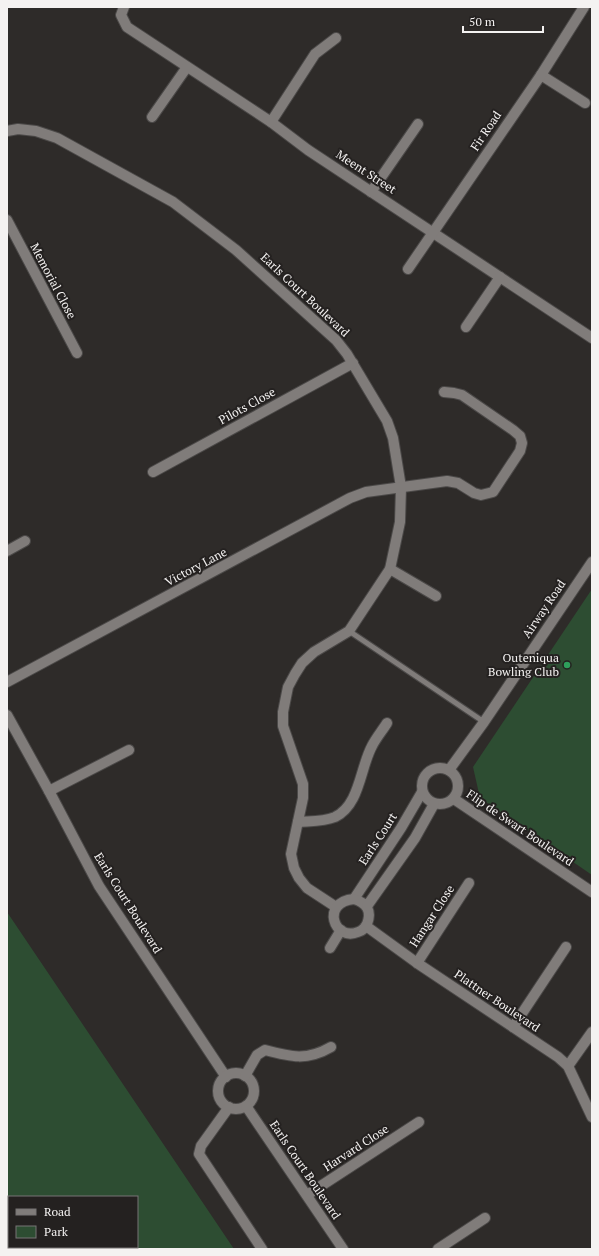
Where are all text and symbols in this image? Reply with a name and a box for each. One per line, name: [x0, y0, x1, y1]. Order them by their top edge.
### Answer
scale bar: [463, 8, 543, 34]
text: 50 m: [469, 14, 496, 29]
street label: Fir Road: [467, 108, 504, 153]
street label: Meent Street: [333, 147, 400, 197]
street label: Memorial Close: [27, 240, 80, 321]
street label: Earls Court Boulevard: [258, 250, 353, 340]
street label: Pilots Close: [216, 384, 278, 427]
street label: Victory Lane: [162, 544, 229, 589]
street label: Airway Road: [519, 576, 569, 641]
place label: Outeniqua Bowling Club: [488, 650, 559, 679]
marker: Outeniqua Bowling Club: [562, 660, 572, 670]
street label: Flip de Swart Boulevard: [464, 786, 577, 869]
street label: Earls Court: [355, 809, 400, 868]
street label: Earls Court Boulevard: [91, 850, 166, 956]
street label: Hangar Close: [406, 882, 457, 950]
street label: Plattner Boulevard: [452, 966, 543, 1035]
street label: Earls Court Boulevard: [267, 1117, 344, 1222]
street label: Harvard Close: [320, 1121, 391, 1174]
legend: [8, 1196, 138, 1248]
text: Road: [44, 1204, 71, 1219]
text: Park: [44, 1224, 69, 1239]

